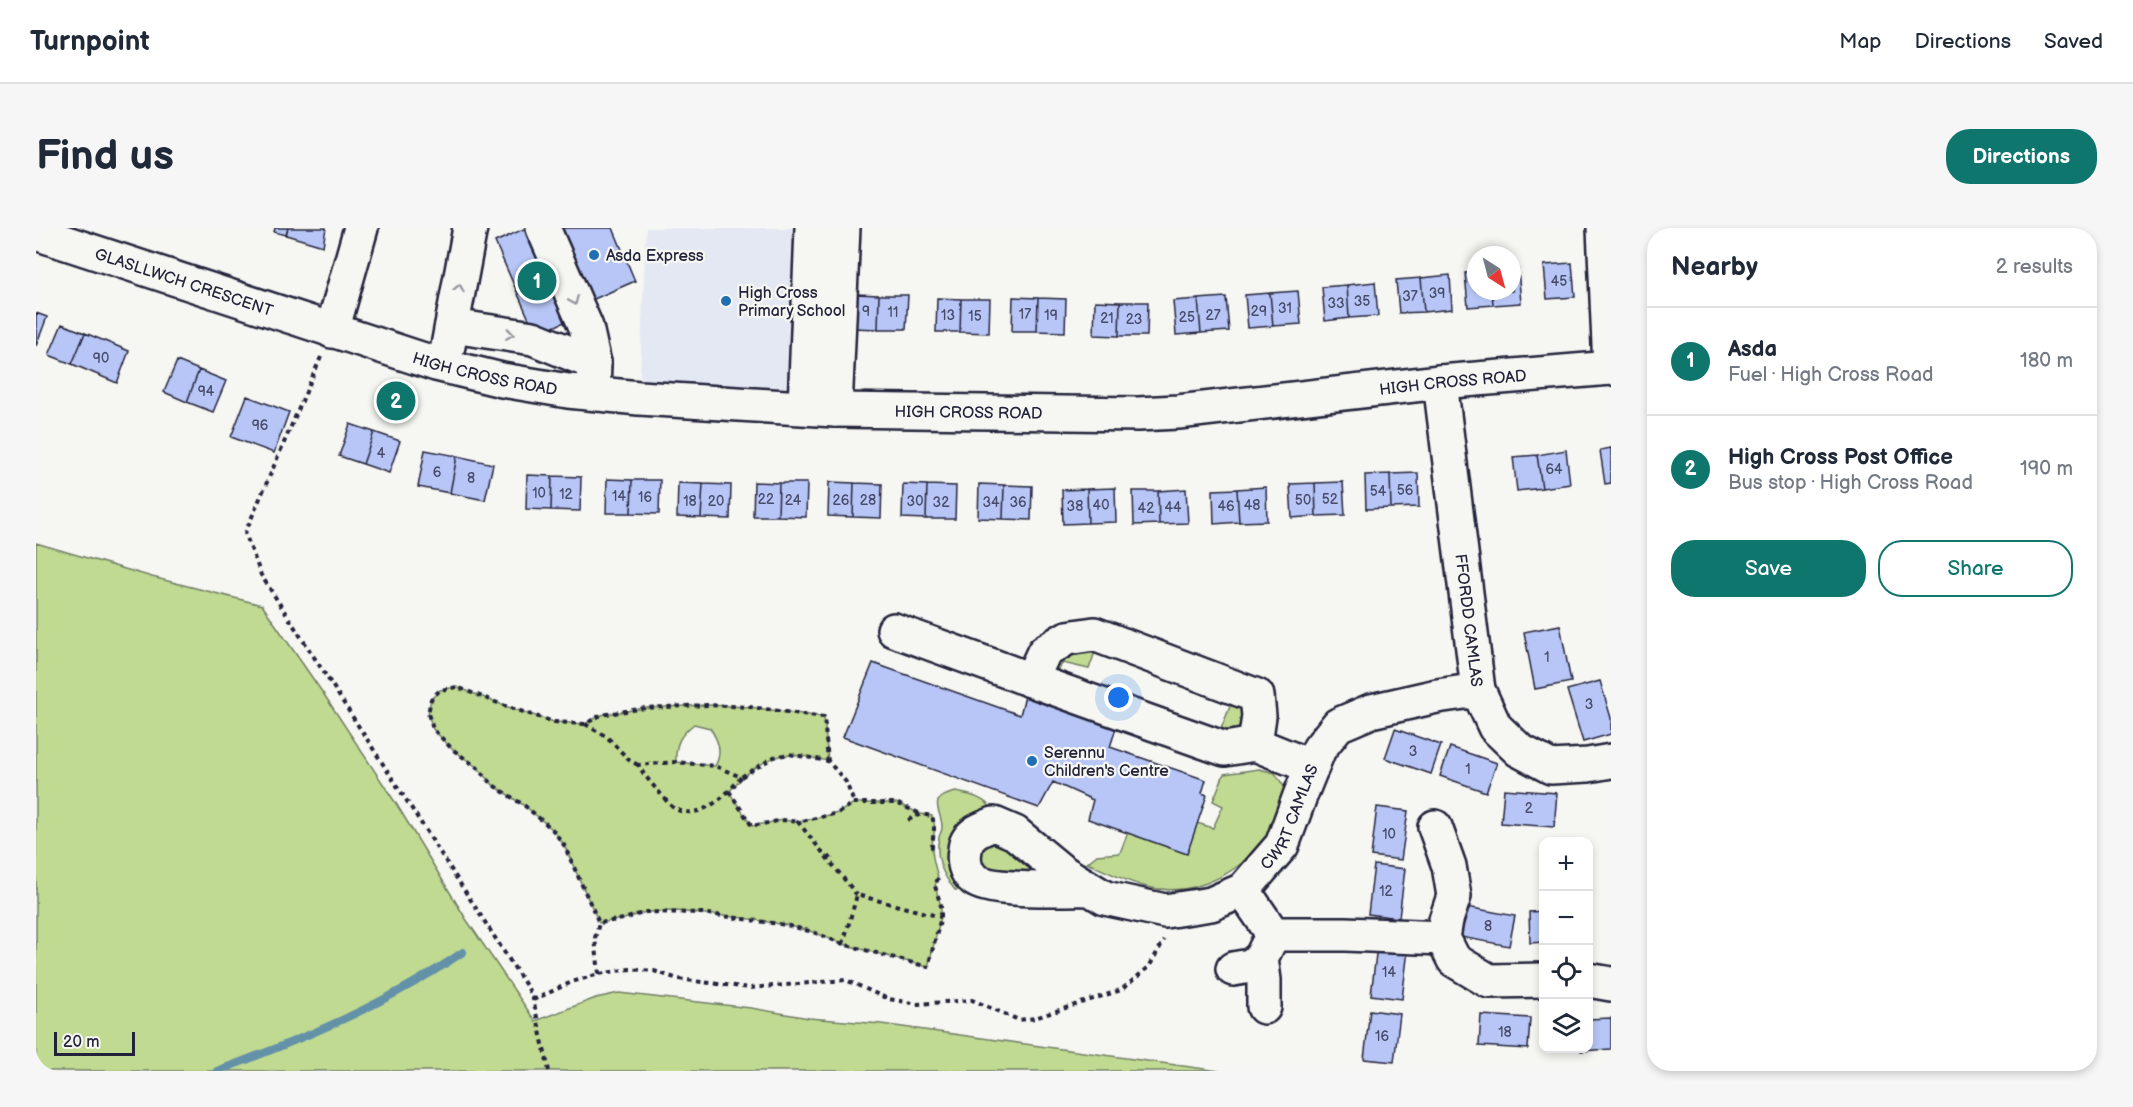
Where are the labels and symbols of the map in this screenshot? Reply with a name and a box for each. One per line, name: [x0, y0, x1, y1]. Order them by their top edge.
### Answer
street label: GLASLLWCH CRESCENT: [92, 245, 276, 321]
north arrow: [1467, 246, 1521, 300]
place label: Asda Express: [606, 247, 704, 266]
marker: Asda Express: [587, 248, 601, 262]
pin: 1: [518, 259, 556, 304]
house number: 45: [1551, 273, 1567, 290]
one-way arrow: [452, 283, 465, 293]
place label: High Cross Primary School: [738, 284, 845, 321]
house number: 39: [1429, 285, 1445, 302]
house number: 37: [1402, 288, 1418, 305]
house number: 35: [1354, 293, 1370, 310]
marker: High Cross Primary School: [719, 294, 733, 308]
one-way arrow: [567, 295, 579, 306]
house number: 33: [1327, 295, 1345, 312]
house number: 31: [1278, 300, 1292, 317]
house number: 9: [862, 303, 870, 320]
house number: 29: [1251, 303, 1267, 320]
house number: 11: [888, 304, 898, 321]
house number: 17: [1019, 306, 1031, 323]
house number: 13: [941, 307, 955, 324]
house number: 19: [1044, 307, 1058, 324]
house number: 27: [1205, 307, 1221, 324]
house number: 15: [968, 308, 982, 325]
house number: 25: [1179, 309, 1195, 326]
house number: 21: [1100, 310, 1114, 327]
house number: 23: [1126, 311, 1142, 328]
one-way arrow: [505, 328, 514, 340]
street label: HIGH CROSS ROAD: [410, 349, 559, 400]
house number: 90: [93, 350, 109, 367]
street label: HIGH CROSS ROAD: [1378, 367, 1527, 400]
pin: 2: [376, 378, 416, 423]
house number: 94: [198, 383, 215, 400]
street label: HIGH CROSS ROAD: [894, 403, 1043, 424]
house number: 96: [252, 417, 269, 434]
house number: 4: [377, 445, 386, 462]
house number: 64: [1545, 461, 1563, 478]
house number: 6: [433, 464, 442, 481]
house number: 8: [467, 470, 475, 487]
house number: 56: [1397, 482, 1414, 499]
house number: 54: [1370, 483, 1387, 500]
house number: 10: [532, 485, 546, 502]
house number: 12: [559, 486, 574, 503]
house number: 14: [612, 488, 626, 505]
house number: 16: [638, 489, 652, 506]
house number: 22: [758, 491, 775, 508]
house number: 52: [1322, 491, 1339, 508]
house number: 24: [785, 492, 802, 509]
house number: 26: [833, 492, 850, 509]
house number: 28: [860, 492, 876, 509]
house number: 50: [1295, 492, 1311, 509]
house number: 18: [683, 493, 697, 510]
house number: 20: [708, 493, 724, 510]
house number: 30: [907, 493, 923, 510]
house number: 32: [933, 494, 950, 511]
house number: 34: [982, 494, 1000, 511]
house number: 36: [1009, 494, 1027, 511]
house number: 40: [1093, 497, 1109, 514]
house number: 48: [1244, 497, 1260, 514]
house number: 38: [1067, 498, 1083, 515]
house number: 46: [1217, 498, 1235, 515]
house number: 44: [1164, 499, 1182, 516]
house number: 42: [1138, 500, 1155, 517]
street label: FFORDD CAMLAS: [1450, 553, 1486, 688]
house number: 1: [1544, 649, 1550, 666]
your location: [1104, 683, 1133, 712]
house number: 3: [1585, 696, 1593, 713]
house number: 3: [1409, 743, 1417, 760]
place label: Serennu Children's Centre: [1044, 744, 1169, 781]
marker: Serennu Children's Centre: [1025, 754, 1039, 768]
house number: 1: [1465, 761, 1471, 778]
street label: CWRT CAMLAS: [1257, 762, 1323, 874]
house number: 2: [1525, 800, 1534, 817]
house number: 10: [1382, 826, 1396, 843]
house number: 12: [1379, 883, 1394, 900]
house number: 8: [1484, 918, 1492, 935]
house number: 14: [1382, 964, 1396, 981]
house number: 18: [1498, 1024, 1512, 1041]
house number: 16: [1375, 1028, 1389, 1045]
scale bar: [54, 1029, 135, 1056]

